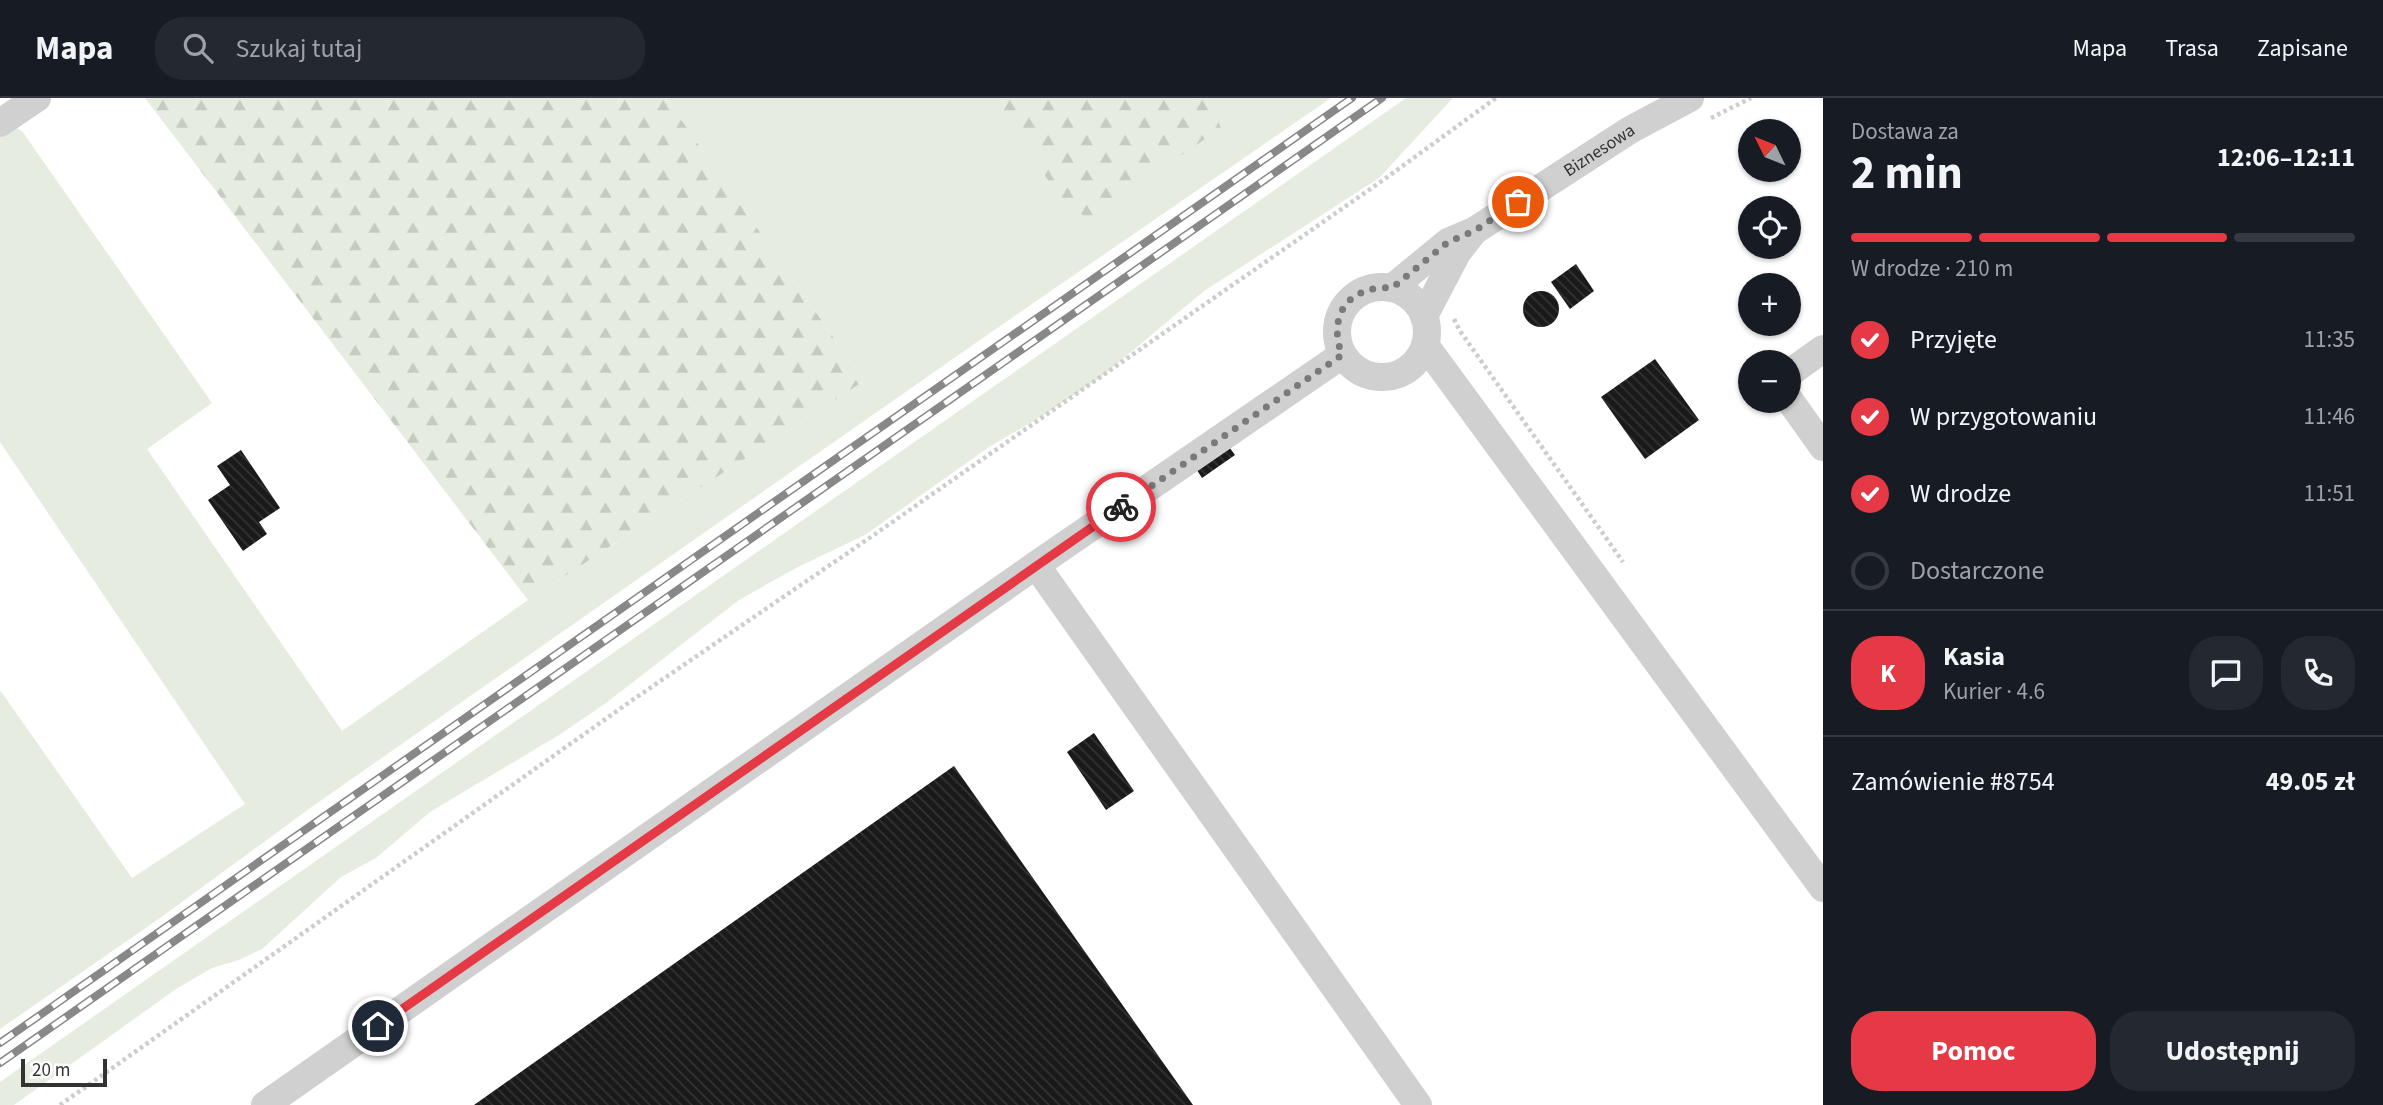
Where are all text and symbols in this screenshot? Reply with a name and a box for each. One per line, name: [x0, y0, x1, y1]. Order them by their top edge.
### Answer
search box: [155, 17, 645, 80]
text: Mapa: [35, 25, 113, 72]
icon: search: [179, 29, 217, 67]
text: Szukaj tutaj: [235, 30, 362, 67]
text: Mapa: [2073, 31, 2127, 66]
text: Trasa: [2165, 31, 2219, 66]
text: Zapisane: [2257, 31, 2348, 66]
text: Dostawa za: [1851, 115, 1959, 148]
street label: Biznesowa: [1558, 118, 1640, 182]
north arrow: [1738, 119, 1801, 182]
map controls: [1738, 119, 1801, 413]
text: 12:06–12:11: [2217, 139, 2355, 176]
text: 2 min: [1851, 141, 1963, 206]
pin: [1488, 172, 1548, 232]
icon: bag: [1499, 183, 1537, 221]
button: locate: [1738, 196, 1801, 259]
text: W drodze · 210 m: [1851, 252, 2013, 285]
button: +: [1738, 273, 1801, 336]
icon: check: [1851, 321, 1889, 359]
text: Przyjęte: [1910, 321, 1997, 358]
text: 11:35: [2304, 323, 2355, 356]
button: −: [1738, 350, 1801, 413]
icon: check: [1851, 398, 1889, 436]
text: W przygotowaniu: [1910, 398, 2097, 435]
text: 11:46: [2304, 400, 2355, 433]
courier: [1086, 472, 1156, 542]
icon: check: [1851, 475, 1889, 513]
text: W drodze: [1910, 475, 2011, 512]
text: 11:51: [2304, 477, 2355, 510]
icon: bike: [1102, 488, 1140, 526]
text: Dostarczone: [1910, 552, 2044, 589]
button: chat: [2189, 636, 2263, 710]
button: phone: [2281, 636, 2355, 710]
text: Kasia: [1943, 638, 2005, 675]
text: K: [1880, 655, 1896, 692]
text: Kurier · 4.6: [1943, 675, 2045, 708]
text: Zamówienie #8754: [1851, 763, 2055, 800]
text: 49.05 zł: [2266, 763, 2355, 800]
pin: [348, 996, 408, 1056]
icon: home: [359, 1007, 397, 1045]
button: Pomoc: [1851, 1011, 2096, 1091]
button: Udostępnij: [2110, 1011, 2355, 1091]
scale bar: [21, 1056, 107, 1088]
text: 20 m: [32, 1057, 70, 1084]

